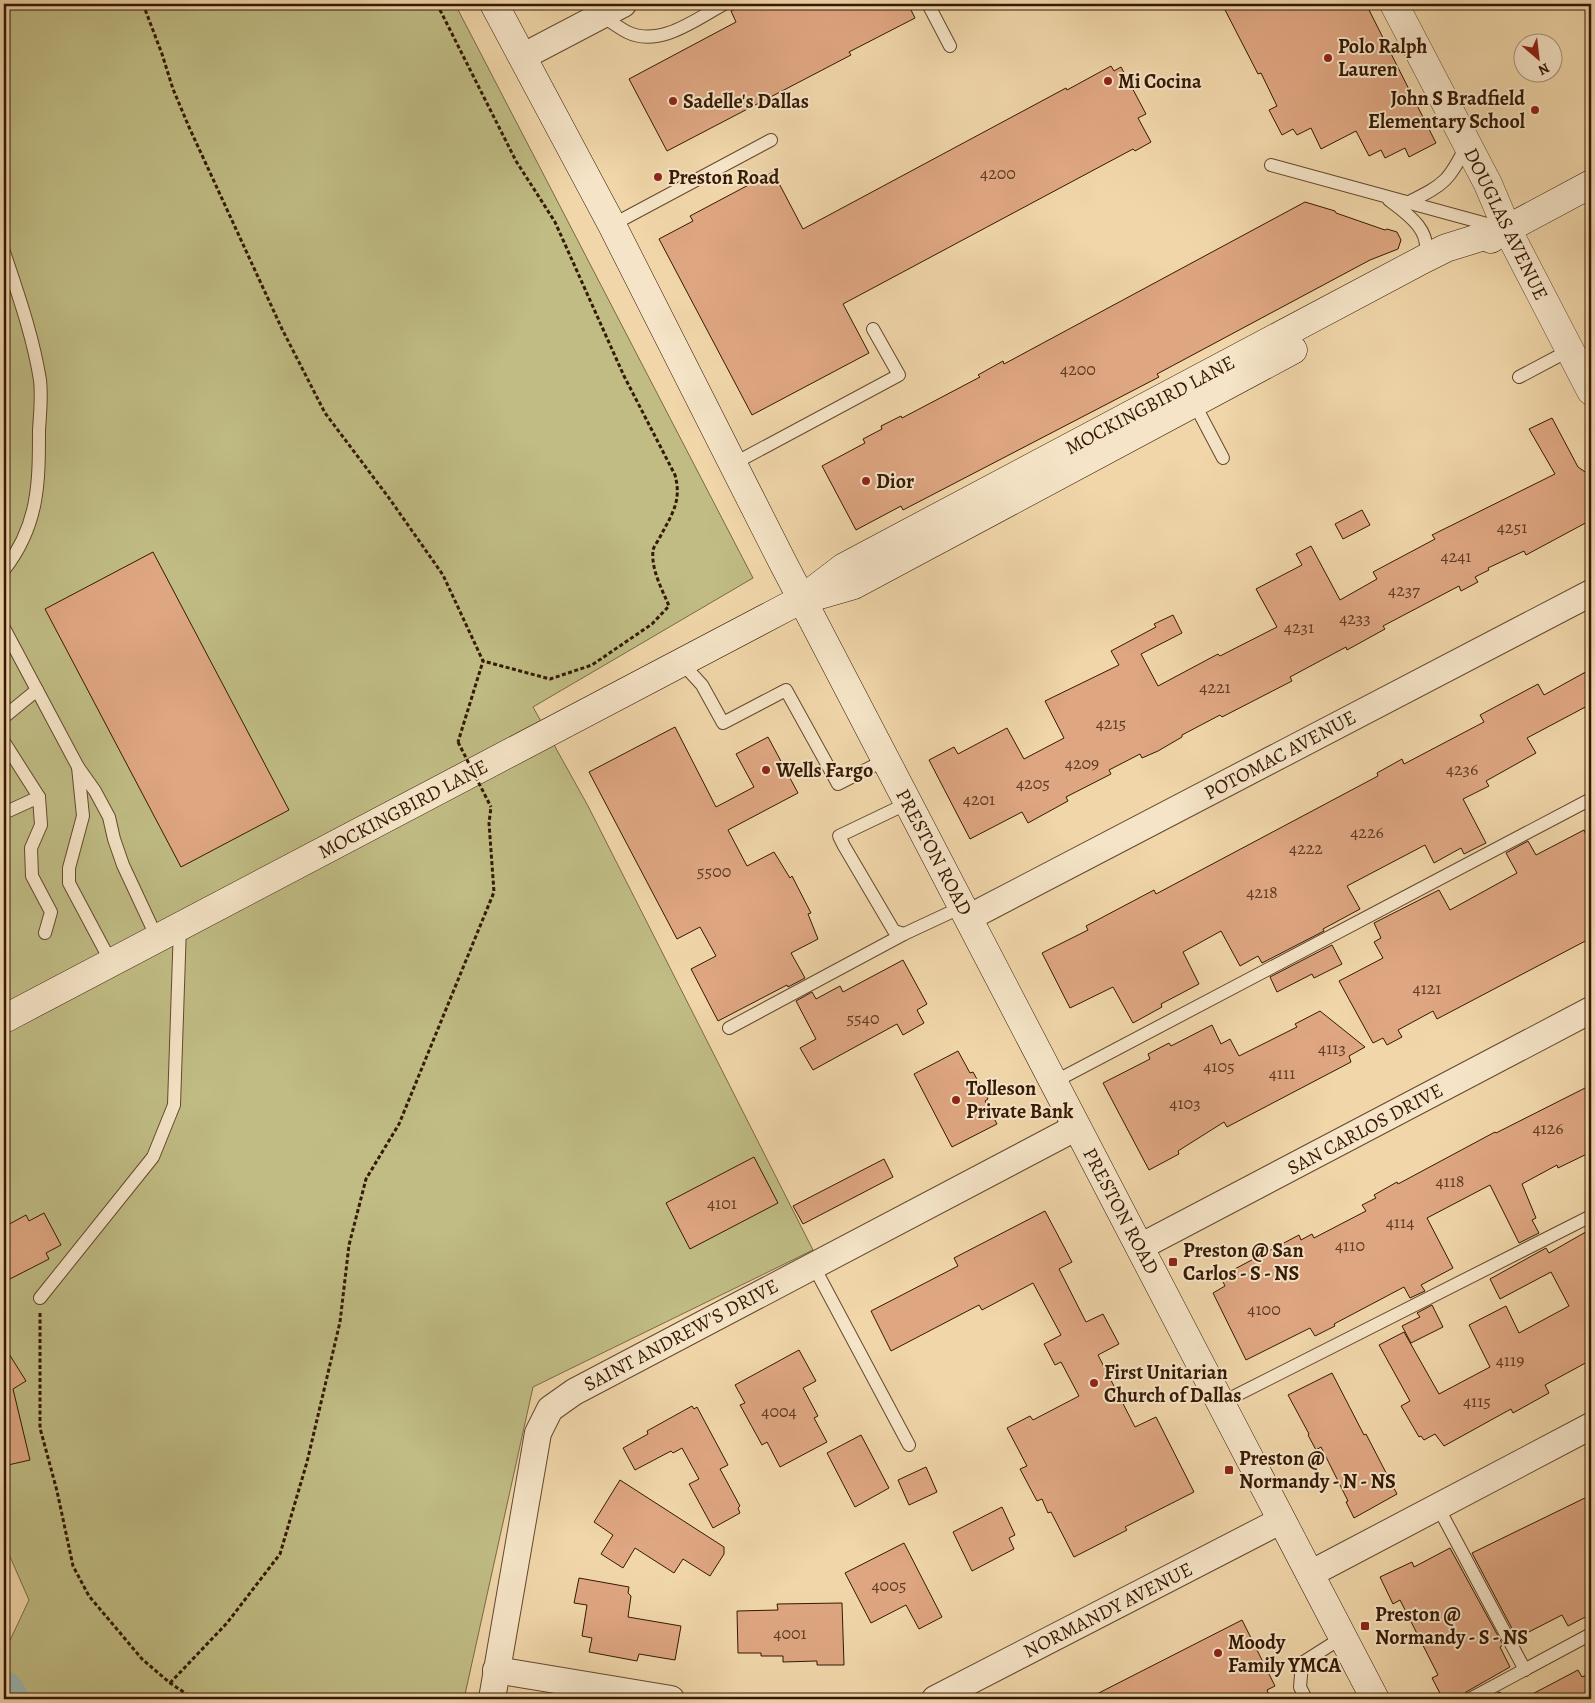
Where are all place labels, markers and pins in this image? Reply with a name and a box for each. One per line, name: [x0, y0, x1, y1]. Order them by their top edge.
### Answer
place label: Polo Ralph Lauren: [1338, 33, 1427, 83]
marker: Polo Ralph Lauren: [1322, 52, 1334, 64]
place label: Mi Cocina: [1118, 68, 1202, 95]
marker: Mi Cocina: [1102, 75, 1114, 87]
place label: John S Bradfield Elementary School: [1368, 85, 1526, 135]
place label: Sadelle's Dallas: [683, 88, 809, 115]
marker: Sadelle's Dallas: [667, 95, 679, 107]
marker: John S Bradfield Elementary School: [1529, 104, 1541, 116]
place label: Preston Road: [668, 164, 780, 191]
marker: Preston Road: [652, 171, 664, 183]
place label: Dior: [876, 468, 914, 495]
marker: Dior: [860, 475, 872, 487]
place label: Wells Fargo: [775, 757, 873, 784]
marker: Wells Fargo: [760, 764, 772, 776]
place label: Tolleson Private Bank: [966, 1075, 1074, 1125]
marker: Tolleson Private Bank: [950, 1094, 962, 1106]
place label: Preston @ San Carlos - S - NS: [1183, 1237, 1304, 1287]
marker: Preston @ San Carlos - S - NS: [1167, 1256, 1179, 1268]
place label: First Unitarian Church of Dallas: [1104, 1359, 1242, 1409]
marker: First Unitarian Church of Dallas: [1088, 1377, 1100, 1389]
place label: Preston @ Normandy - N - NS: [1239, 1445, 1396, 1495]
marker: Preston @ Normandy - N - NS: [1223, 1464, 1235, 1476]
place label: Preston @ Normandy - S - NS: [1375, 1601, 1528, 1651]
marker: Preston @ Normandy - S - NS: [1359, 1620, 1371, 1632]
place label: Moody Family YMCA: [1228, 1629, 1342, 1679]
marker: Moody Family YMCA: [1212, 1647, 1224, 1659]

